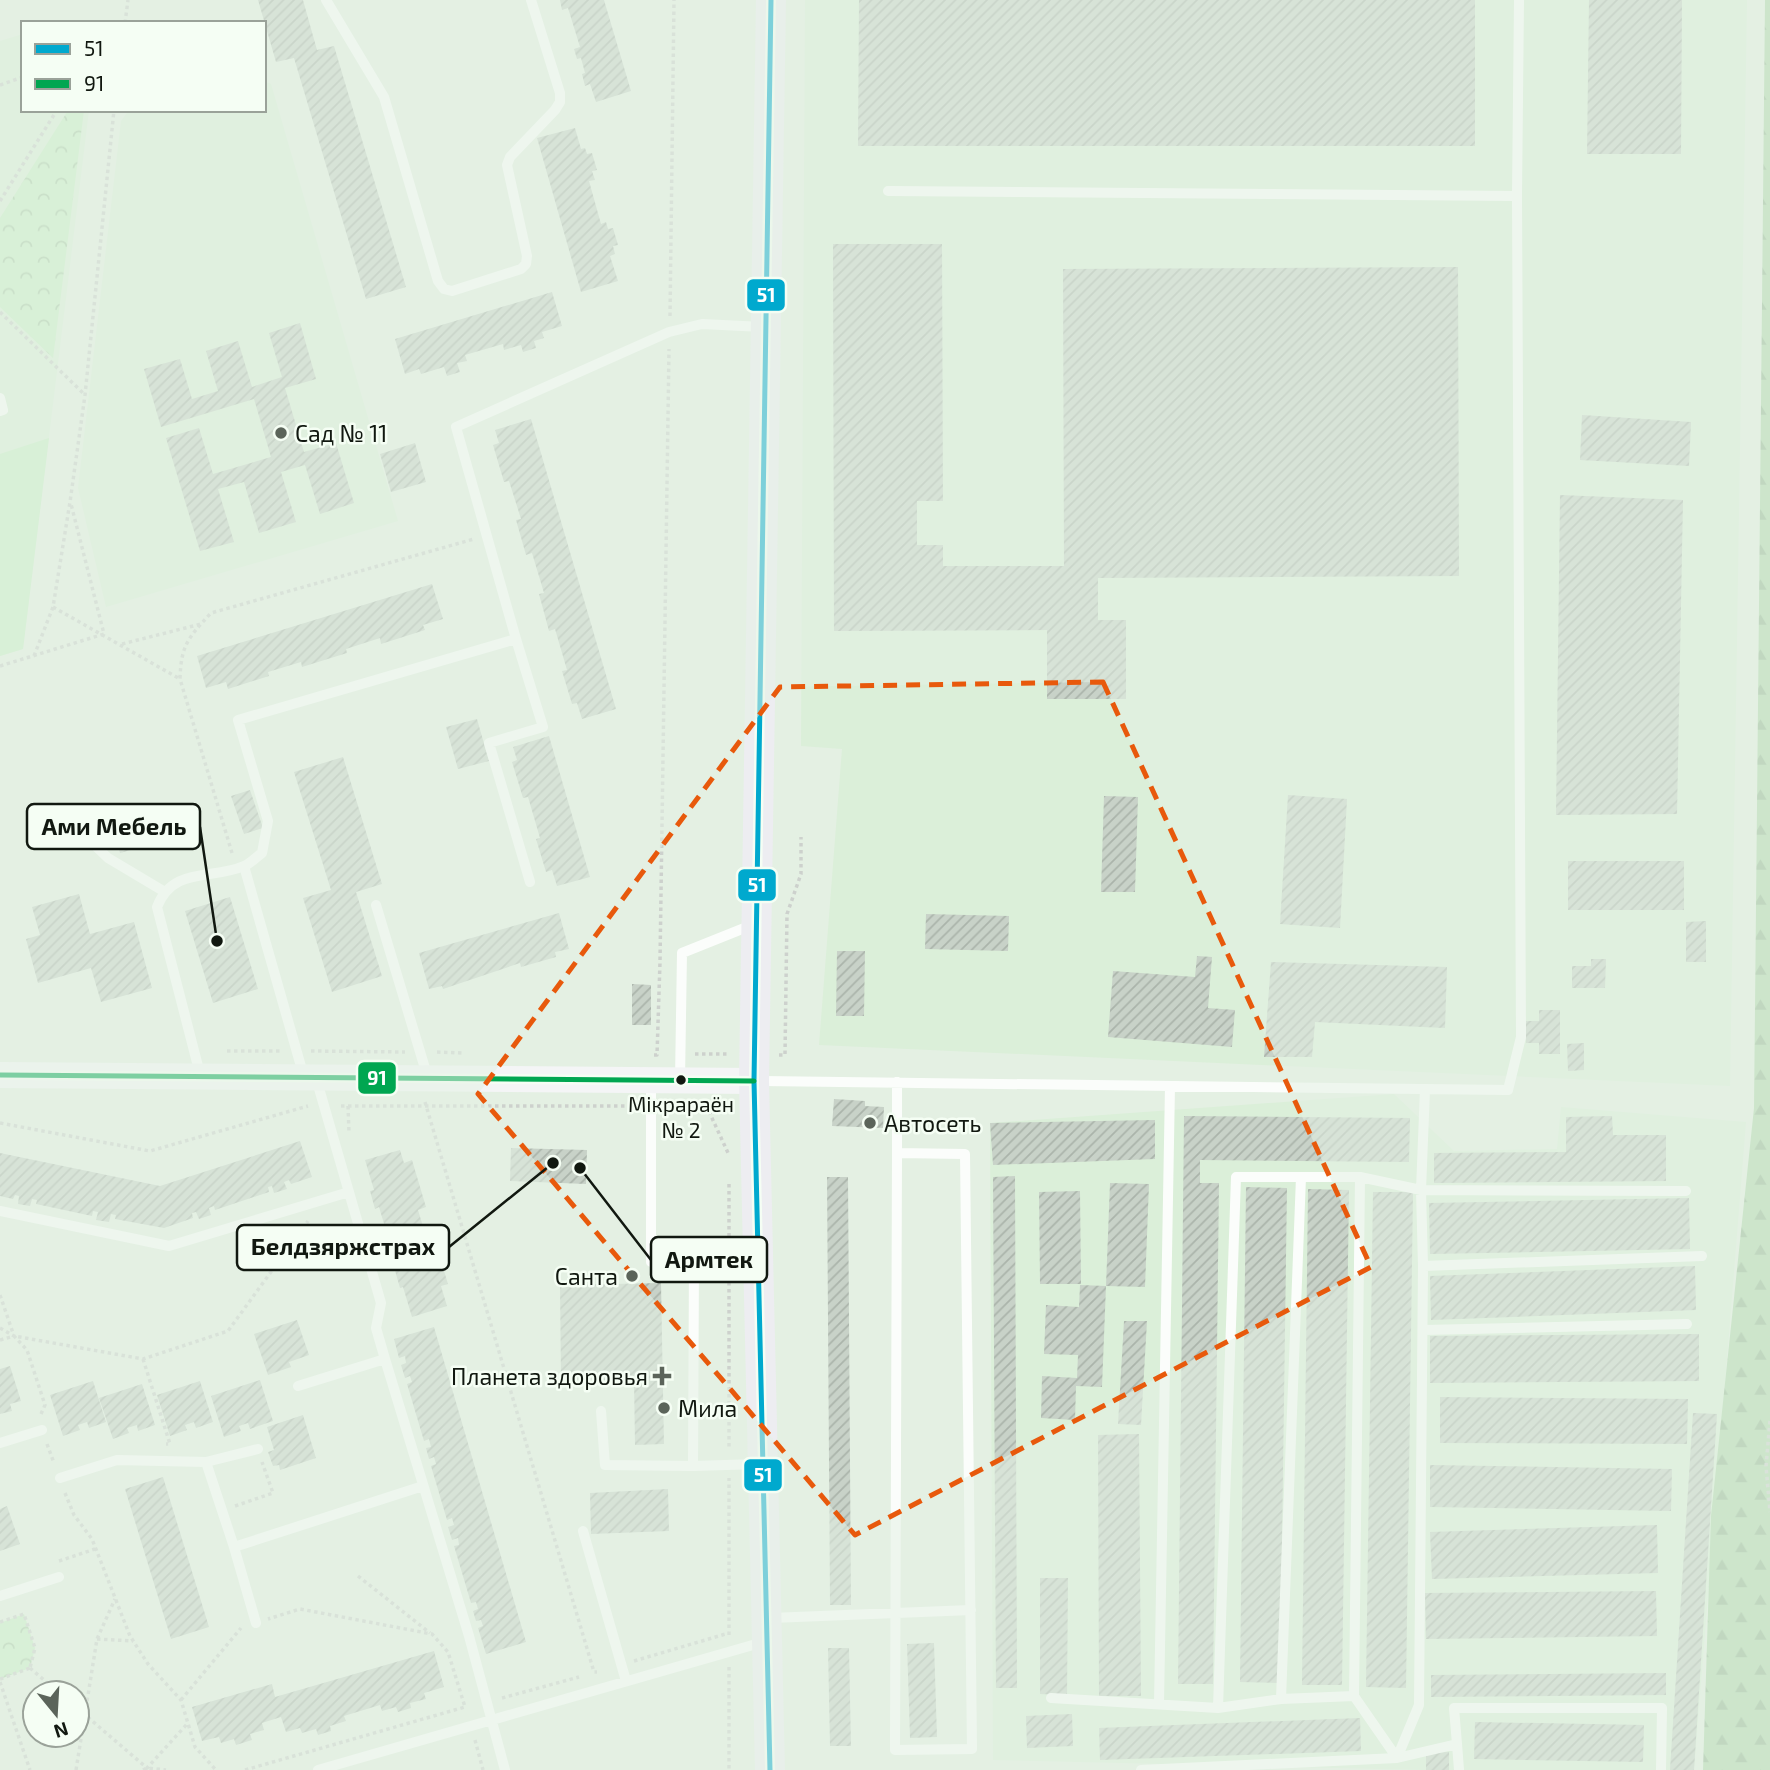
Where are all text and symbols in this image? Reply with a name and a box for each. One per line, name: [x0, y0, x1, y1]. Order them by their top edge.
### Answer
legend: [21, 21, 266, 112]
text: 51: [84, 35, 104, 60]
text: 91: [84, 70, 104, 95]
line badge: 51: [746, 278, 786, 312]
text: 51: [757, 283, 775, 306]
place label: Сад № 11: [295, 419, 387, 447]
marker: Сад № 11: [273, 425, 289, 441]
callout: Ами Мебель: [27, 804, 200, 849]
text: Ами Мебель: [42, 811, 186, 840]
line badge: 51: [737, 868, 777, 902]
text: 51: [748, 873, 766, 896]
line badge: 91: [357, 1061, 397, 1095]
text: 91: [367, 1066, 387, 1089]
marker: Мікрараён № 2: [674, 1073, 688, 1087]
place label: Мікрараён № 2: [628, 1091, 734, 1142]
place label: Автосеть: [884, 1109, 981, 1137]
marker: Автосеть: [862, 1115, 878, 1131]
callout: Белдзяржстрах: [237, 1225, 449, 1270]
text: Белдзяржстрах: [251, 1231, 435, 1260]
callout: Армтек: [651, 1237, 767, 1282]
text: Армтек: [665, 1244, 754, 1273]
place label: Санта: [555, 1262, 618, 1290]
marker: Санта: [624, 1268, 640, 1284]
place label: Планета здоровья: [451, 1362, 648, 1390]
marker: Планета здоровья: [654, 1368, 670, 1384]
place label: Мила: [678, 1394, 737, 1422]
marker: Мила: [656, 1400, 672, 1416]
line badge: 51: [743, 1458, 783, 1492]
text: 51: [754, 1463, 772, 1486]
north arrow: [21, 1679, 91, 1749]
text: N: [51, 1718, 71, 1744]

